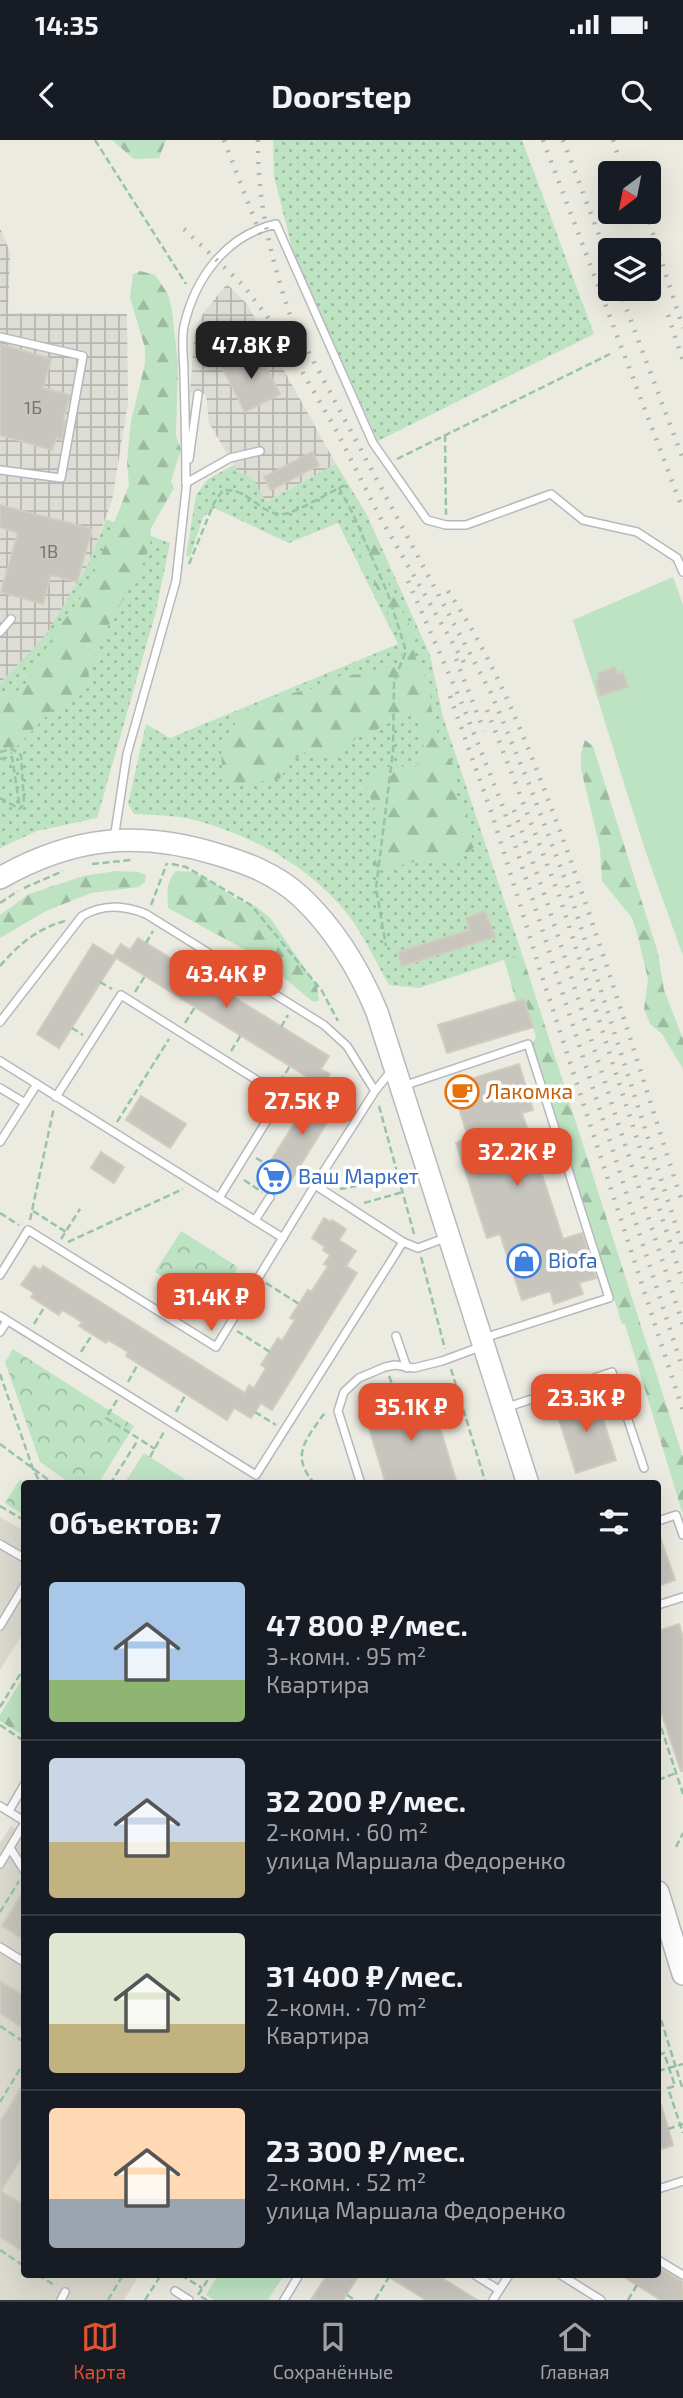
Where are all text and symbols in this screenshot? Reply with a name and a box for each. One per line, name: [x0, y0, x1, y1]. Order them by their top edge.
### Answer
text: 14:35: [35, 9, 99, 40]
icon: back: [28, 76, 66, 114]
text: Doorstep: [271, 76, 412, 114]
icon: search: [617, 76, 655, 114]
north arrow: [598, 161, 662, 224]
map controls: [598, 161, 661, 301]
button: layers: [598, 238, 661, 301]
pin: 47.8K ₽: [186, 322, 316, 381]
text: 47.8K ₽: [212, 330, 290, 358]
house number: 1Б: [24, 396, 42, 418]
house number: 1В: [40, 540, 58, 562]
pin: 43.4K ₽: [161, 950, 291, 1010]
text: 43.4K ₽: [186, 959, 266, 987]
cafe icon: Лакомка: [443, 1073, 481, 1111]
pin: 27.5K ₽: [237, 1077, 367, 1137]
place label: Лакомка: [486, 1078, 573, 1103]
text: 27.5K ₽: [264, 1086, 340, 1114]
pin: 32.2K ₽: [452, 1128, 582, 1188]
text: 32.2K ₽: [478, 1137, 556, 1165]
supermarket icon: Ваш Маркет: [255, 1158, 293, 1196]
place label: Ваш Маркет: [298, 1163, 419, 1188]
shop icon: Biofa: [505, 1242, 543, 1280]
place label: Biofa: [548, 1247, 598, 1272]
pin: 31.4K ₽: [146, 1274, 276, 1333]
text: 31.4K ₽: [173, 1282, 249, 1310]
pin: 23.3K ₽: [521, 1374, 651, 1434]
text: 23.3K ₽: [547, 1383, 625, 1411]
pin: 35.1K ₽: [346, 1384, 476, 1443]
text: 35.1K ₽: [374, 1392, 448, 1420]
icon: filters: [595, 1503, 633, 1541]
text: Объектов: 7: [49, 1504, 221, 1540]
text: 47 800 ₽/мес.: [266, 1606, 468, 1642]
icon: home: [105, 1610, 189, 1694]
text: 3-комн. · 95 m²: [266, 1642, 426, 1670]
text: Квартира: [266, 1670, 370, 1698]
text: 32 200 ₽/мес.: [266, 1782, 466, 1818]
icon: home: [105, 1786, 189, 1870]
text: 2-комн. · 60 m²: [266, 1818, 428, 1846]
text: улица Маршала Федоренко: [266, 1846, 566, 1874]
text: 31 400 ₽/мес.: [266, 1957, 463, 1993]
icon: home: [105, 1961, 189, 2045]
text: 2-комн. · 70 m²: [266, 1993, 427, 2021]
text: Квартира: [266, 2021, 370, 2049]
text: 23 300 ₽/мес.: [266, 2132, 466, 2168]
icon: home: [105, 2136, 189, 2220]
text: 2-комн. · 52 m²: [266, 2168, 426, 2196]
text: улица Маршала Федоренко: [266, 2196, 566, 2224]
tab: Карта: [73, 2318, 126, 2383]
tab: Сохранённые: [273, 2318, 393, 2383]
tab: Главная: [540, 2318, 610, 2383]

